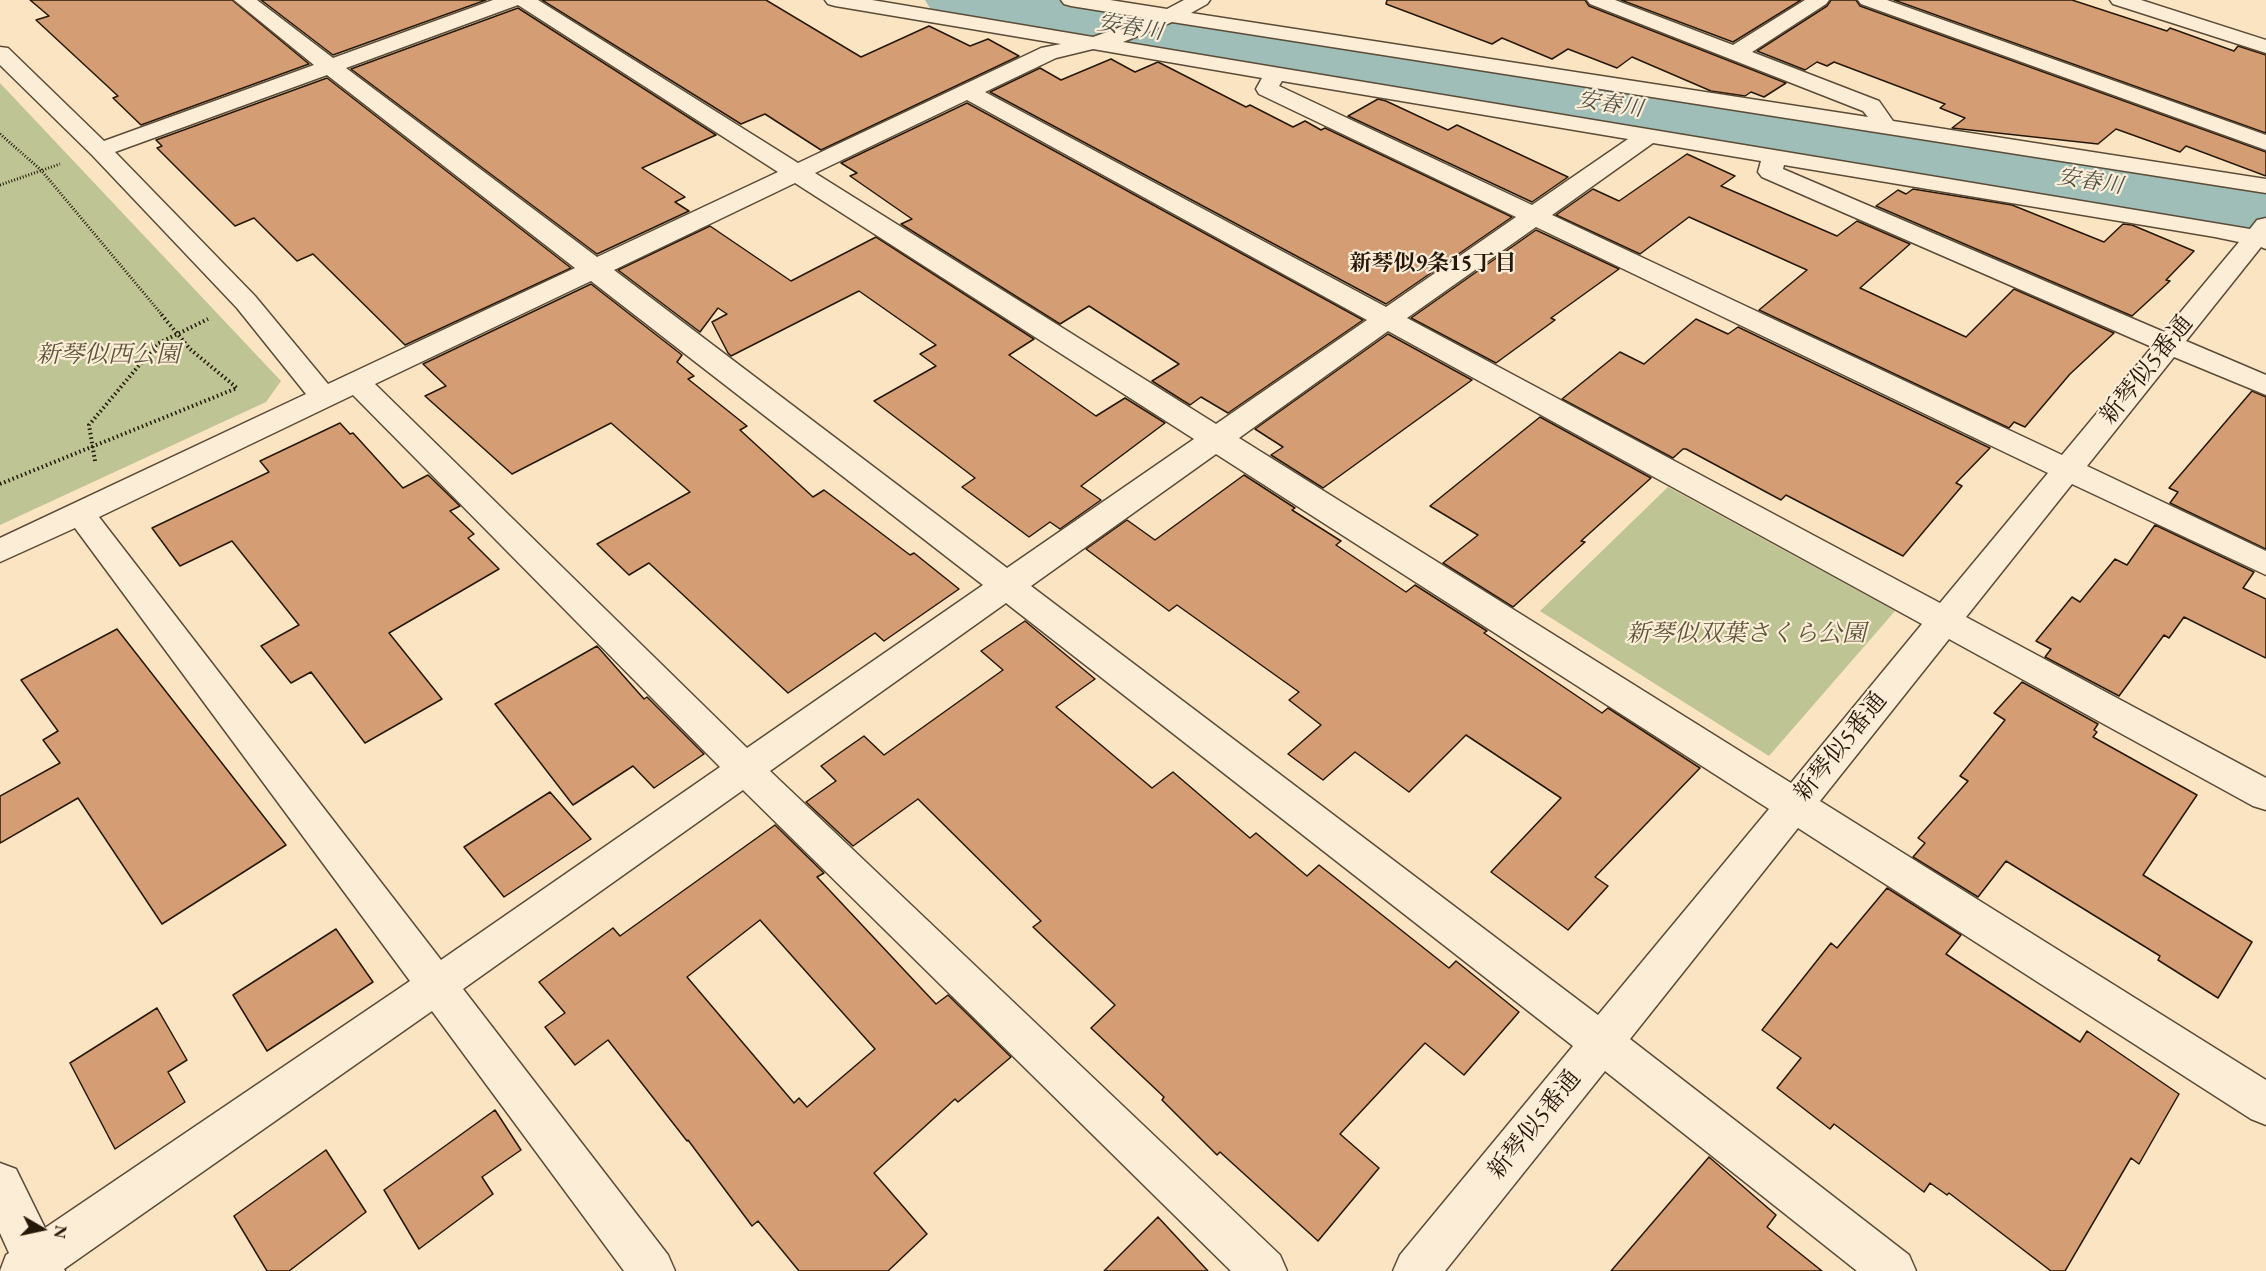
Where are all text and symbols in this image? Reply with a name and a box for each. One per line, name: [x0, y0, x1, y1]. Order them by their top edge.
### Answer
water label: 安春川: [1095, 10, 1165, 46]
water label: 安春川: [1575, 87, 1645, 123]
water label: 安春川: [2055, 164, 2125, 200]
district label: 新琴似9条15丁目: [1350, 251, 1516, 277]
street label: 新琴似5番通: [2094, 310, 2200, 430]
park label: 新琴似西公園: [36, 341, 180, 369]
park label: 新琴似双葉さくら公園: [1626, 620, 1866, 648]
street label: 新琴似5番通: [1788, 687, 1894, 807]
street label: 新琴似5番通: [1482, 1065, 1588, 1185]
north arrow: [12, 1199, 72, 1259]
text: N: [49, 1224, 72, 1240]

